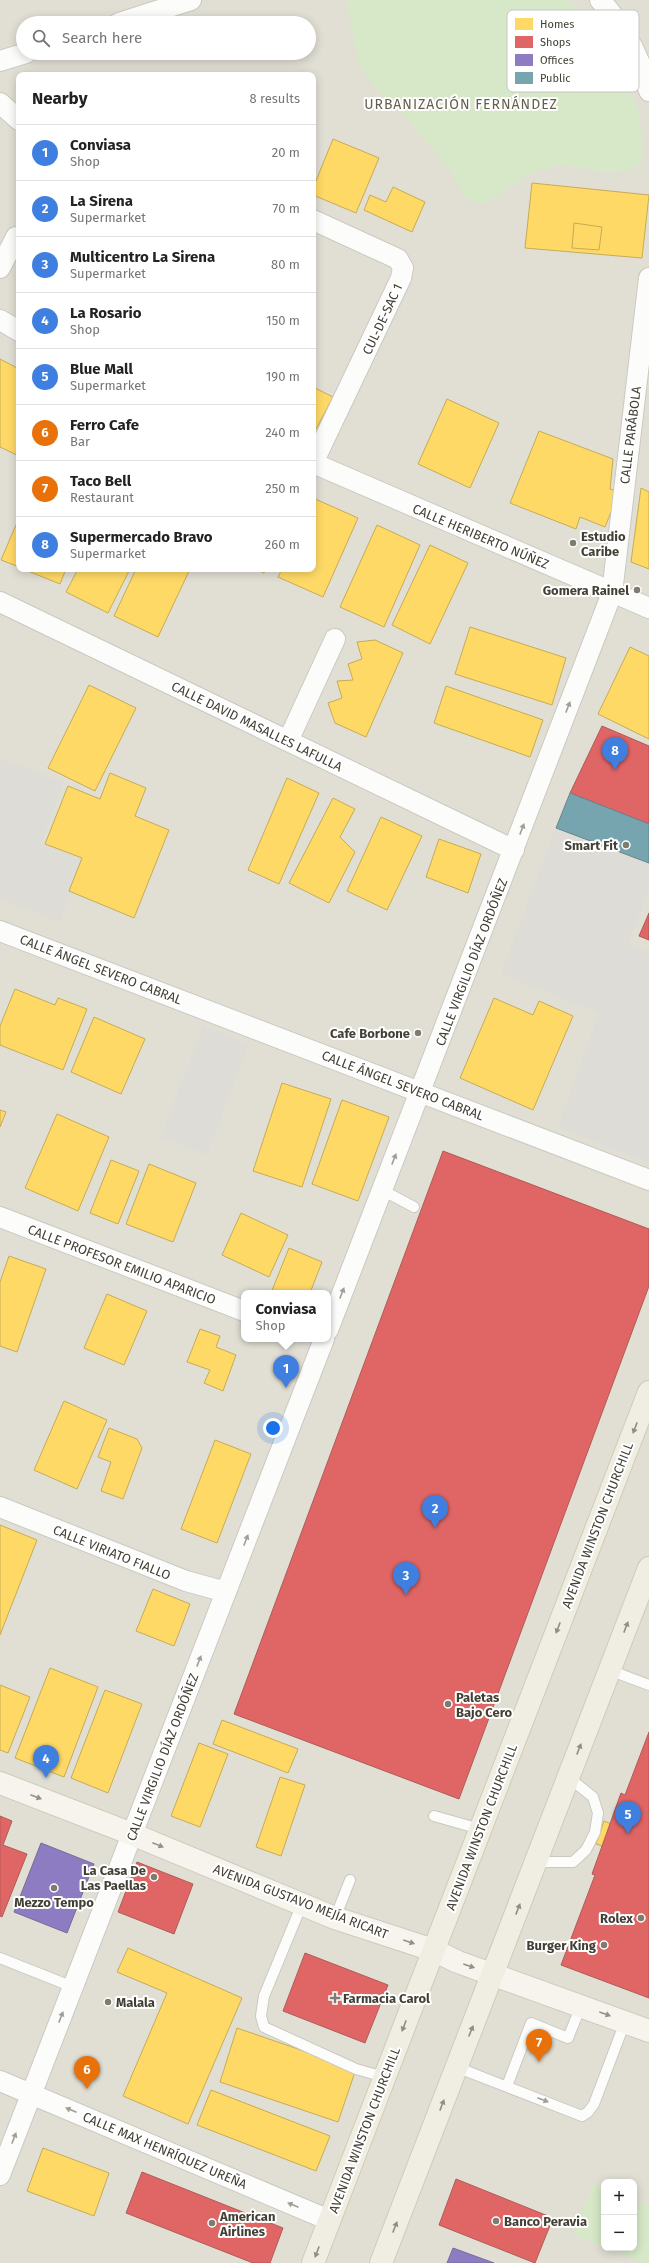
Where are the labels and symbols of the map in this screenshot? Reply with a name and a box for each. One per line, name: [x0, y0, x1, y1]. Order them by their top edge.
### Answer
legend: [507, 10, 639, 92]
text: Homes: [540, 18, 574, 31]
text: Shops: [540, 36, 571, 49]
text: Offices: [540, 54, 574, 67]
text: Public: [540, 72, 571, 85]
district label: URBANIZACIÓN FERNÁNDEZ: [364, 95, 558, 113]
street label: CUL-DE-SAC 1: [359, 281, 405, 357]
street label: CALLE PARÁBOLA: [617, 385, 644, 485]
street label: CALLE HERIBERTO NÚÑEZ: [410, 501, 551, 572]
place label: Estudio Caribe: [581, 529, 626, 559]
marker: Estudio Caribe: [568, 538, 578, 548]
place label: Gomera Rainel: [543, 583, 629, 598]
marker: Gomera Rainel: [632, 585, 642, 595]
street label: CALLE DAVID MASALLES LAFULLA: [169, 678, 345, 775]
one-way arrow: [566, 701, 572, 713]
pin: 8: [602, 737, 628, 770]
one-way arrow: [520, 823, 526, 835]
place label: Smart Fit: [565, 838, 619, 853]
marker: Smart Fit: [621, 840, 631, 850]
street label: CALLE VIRGILIO DÍAZ ORDÓÑEZ: [433, 876, 510, 1048]
street label: CALLE ÁNGEL SEVERO CABRAL: [18, 932, 184, 1008]
place label: Cafe Borbone: [330, 1026, 410, 1041]
marker: Cafe Borbone: [413, 1028, 423, 1038]
street label: CALLE ÁNGEL SEVERO CABRAL: [320, 1048, 486, 1124]
one-way arrow: [392, 1153, 398, 1165]
street label: CALLE PROFESOR EMILIO APARICIO: [26, 1222, 218, 1307]
one-way arrow: [340, 1287, 346, 1299]
pin: 1: [273, 1355, 299, 1388]
your location: [263, 1418, 283, 1438]
one-way arrow: [631, 1423, 637, 1435]
street label: AVENIDA WINSTON CHURCHILL: [559, 1440, 636, 1610]
pin: 2: [422, 1495, 448, 1528]
street label: CALLE VIRIATO FIALLO: [51, 1522, 173, 1583]
one-way arrow: [244, 1533, 250, 1545]
pin: 3: [393, 1562, 419, 1595]
one-way arrow: [623, 1621, 629, 1633]
one-way arrow: [554, 1622, 560, 1634]
one-way arrow: [197, 1655, 203, 1667]
street label: CALLE VIRGILIO DÍAZ ORDÓÑEZ: [124, 1671, 201, 1843]
place label: Paletas Bajo Cero: [456, 1690, 513, 1720]
marker: Paletas Bajo Cero: [443, 1699, 453, 1709]
street label: AVENIDA WINSTON CHURCHILL: [443, 1742, 520, 1912]
one-way arrow: [576, 1742, 582, 1754]
pin: 4: [33, 1745, 59, 1778]
one-way arrow: [31, 1795, 43, 1801]
pin: 5: [615, 1801, 641, 1834]
one-way arrow: [152, 1842, 164, 1848]
street label: AVENIDA GUSTAVO MEJÍA RICART: [211, 1861, 391, 1942]
place label: La Casa De Las Paellas: [81, 1863, 147, 1893]
marker: La Casa De Las Paellas: [149, 1872, 159, 1882]
marker: Mezzo Tempo: [49, 1883, 59, 1893]
place label: Mezzo Tempo: [14, 1895, 94, 1910]
one-way arrow: [515, 1903, 521, 1915]
place label: Rolex: [600, 1911, 633, 1926]
marker: Rolex: [636, 1913, 646, 1923]
place label: Burger King: [527, 1938, 597, 1953]
one-way arrow: [403, 1940, 415, 1946]
marker: Burger King: [599, 1940, 609, 1950]
one-way arrow: [464, 1963, 476, 1969]
place label: Farmacia Carol: [343, 1991, 430, 2006]
marker: Farmacia Carol: [330, 1993, 340, 2003]
place label: Malala: [116, 1995, 155, 2010]
marker: Malala: [103, 1997, 113, 2007]
one-way arrow: [59, 2011, 65, 2023]
one-way arrow: [599, 2012, 611, 2018]
one-way arrow: [400, 2020, 406, 2032]
one-way arrow: [468, 2024, 474, 2036]
pin: 7: [526, 2029, 552, 2062]
street label: AVENIDA WINSTON CHURCHILL: [326, 2045, 403, 2215]
pin: 6: [74, 2056, 100, 2089]
one-way arrow: [537, 2098, 549, 2104]
one-way arrow: [439, 2099, 445, 2111]
one-way arrow: [65, 2107, 76, 2113]
street label: CALLE MAX HENRÍQUEZ UREÑA: [80, 2109, 250, 2192]
one-way arrow: [12, 2132, 18, 2144]
one-way arrow: [288, 2202, 299, 2208]
place label: American Airlines: [219, 2209, 275, 2239]
place label: Banco Peravia: [504, 2214, 587, 2229]
marker: Banco Peravia: [491, 2216, 501, 2226]
marker: American Airlines: [207, 2218, 217, 2228]
one-way arrow: [392, 2220, 398, 2232]
one-way arrow: [313, 2246, 319, 2258]

